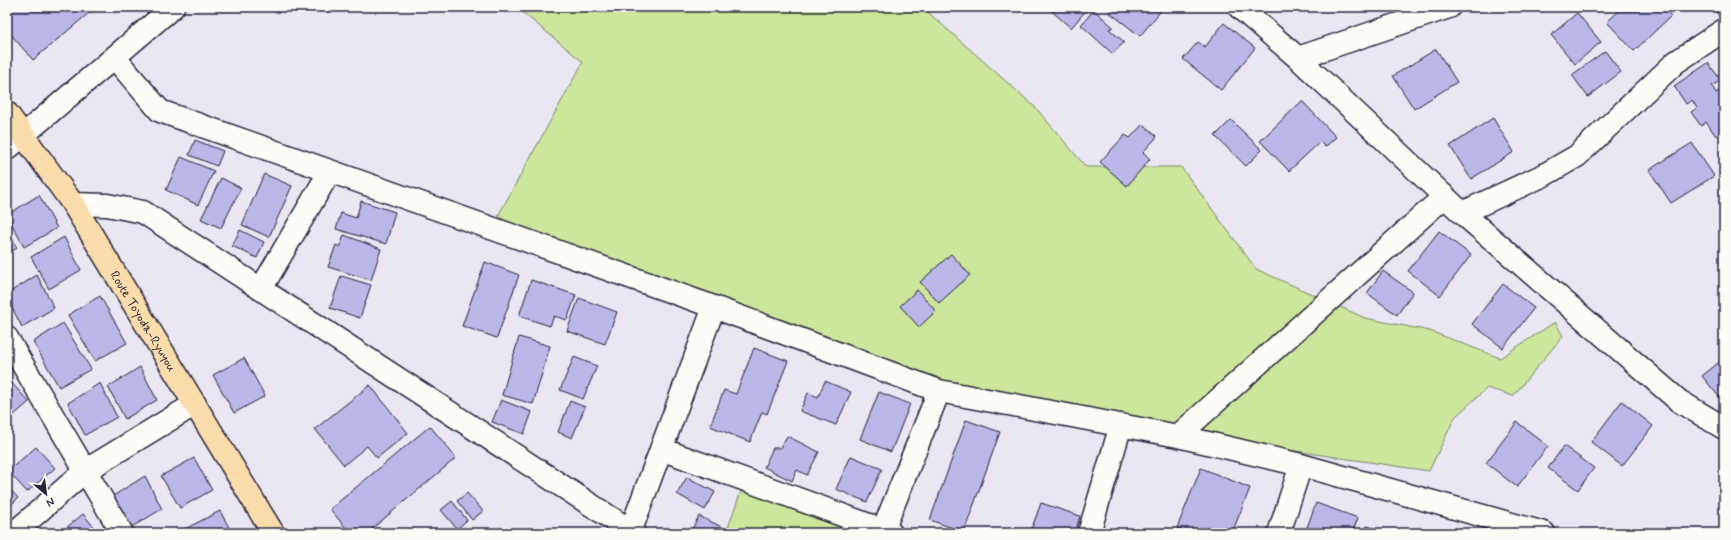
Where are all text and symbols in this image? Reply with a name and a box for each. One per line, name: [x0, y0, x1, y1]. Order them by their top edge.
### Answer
street label: Route Toyoda-Ryuyou: [106, 268, 180, 375]
north arrow: [26, 474, 66, 514]
text: N: [44, 494, 57, 510]

